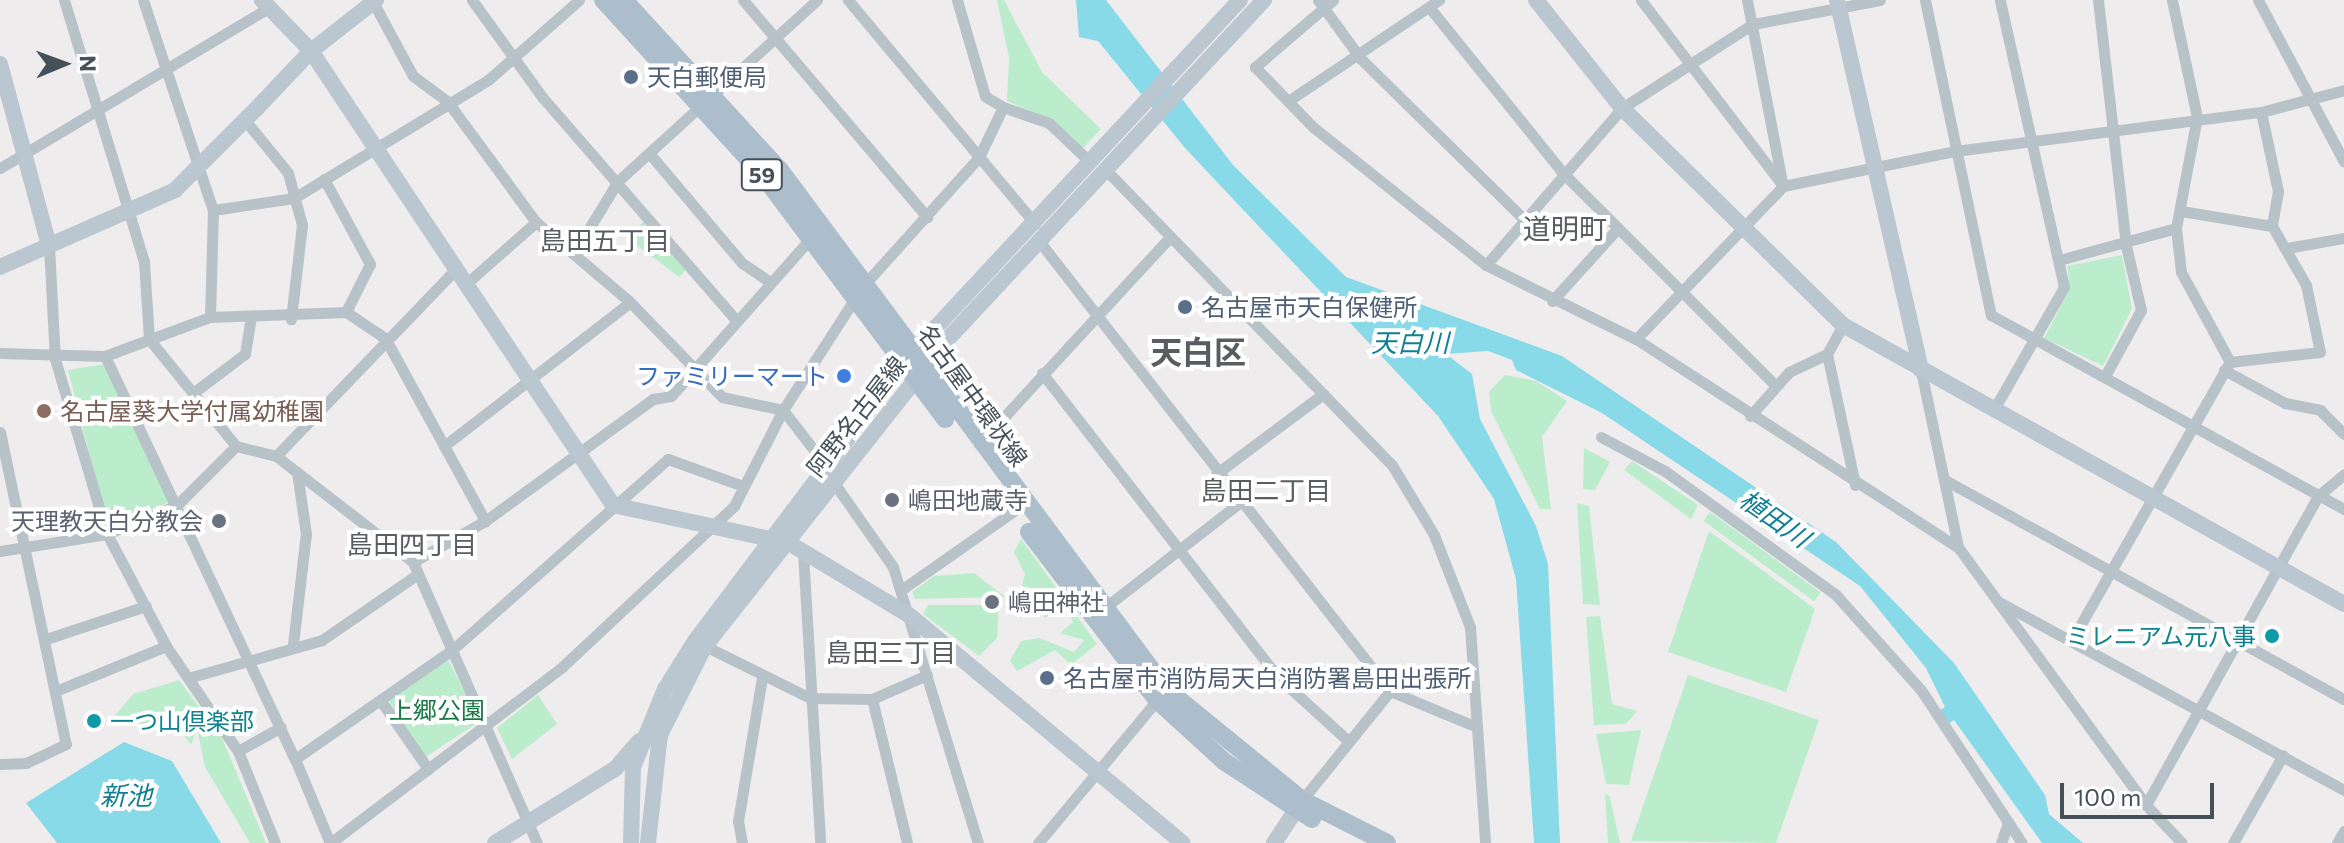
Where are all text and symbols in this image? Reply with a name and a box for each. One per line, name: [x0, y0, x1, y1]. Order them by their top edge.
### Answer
north arrow: [24, 24, 104, 104]
text: N: [75, 55, 102, 72]
place label: 天白郵便局: [647, 63, 767, 91]
marker: 天白郵便局: [622, 68, 640, 86]
road number: 59: [740, 157, 784, 193]
district label: 道明町: [1523, 211, 1607, 245]
district label: 島田五丁目: [540, 224, 670, 256]
place label: 名古屋市天白保健所: [1201, 293, 1417, 321]
marker: 名古屋市天白保健所: [1176, 298, 1194, 316]
street label: 名古屋中環状線: [912, 319, 1034, 471]
water label: 天白川: [1371, 326, 1449, 358]
district label: 天白区: [1150, 332, 1246, 370]
street label: 阿野名古屋線: [800, 350, 912, 482]
place label: ファミリーマート: [636, 362, 828, 390]
marker: ファミリーマート: [835, 367, 853, 385]
place label: 名古屋葵大学付属幼稚園: [60, 397, 324, 425]
marker: 名古屋葵大学付属幼稚園: [35, 402, 53, 420]
district label: 島田二丁目: [1201, 474, 1331, 506]
water label: 植田川: [1734, 483, 1816, 553]
place label: 嶋田地蔵寺: [908, 486, 1028, 514]
marker: 嶋田地蔵寺: [883, 491, 901, 509]
place label: 天理教天白分教会: [11, 507, 203, 535]
marker: 天理教天白分教会: [210, 512, 228, 530]
district label: 島田四丁目: [347, 528, 477, 560]
place label: 嶋田神社: [1008, 588, 1104, 616]
marker: 嶋田神社: [983, 593, 1001, 611]
place label: ミレニアム元八事: [2064, 622, 2256, 650]
marker: ミレニアム元八事: [2263, 627, 2281, 645]
district label: 島田三丁目: [826, 636, 956, 668]
place label: 名古屋市消防局天白消防署島田出張所: [1063, 664, 1471, 692]
marker: 名古屋市消防局天白消防署島田出張所: [1038, 669, 1056, 687]
park label: 上郷公園: [389, 696, 485, 724]
place label: 一つ山倶楽部: [110, 707, 254, 735]
marker: 一つ山倶楽部: [85, 712, 103, 730]
scale bar: [2064, 767, 2218, 817]
water label: 新池: [100, 779, 152, 811]
text: 100 m: [2074, 782, 2141, 811]

